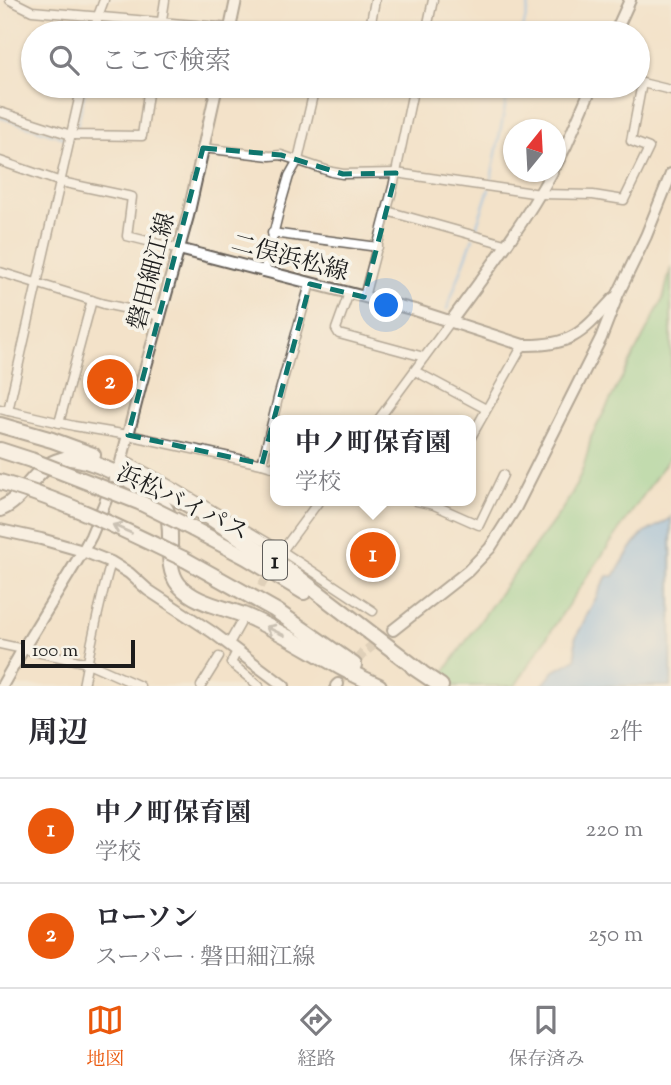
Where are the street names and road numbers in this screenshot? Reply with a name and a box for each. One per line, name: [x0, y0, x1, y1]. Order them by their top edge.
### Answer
street label: 磐田細江線: [121, 209, 185, 334]
street label: 二俣浜松線: [227, 227, 352, 291]
street label: 浜松バイパス: [110, 457, 254, 551]
road number: 1: [263, 540, 287, 580]

